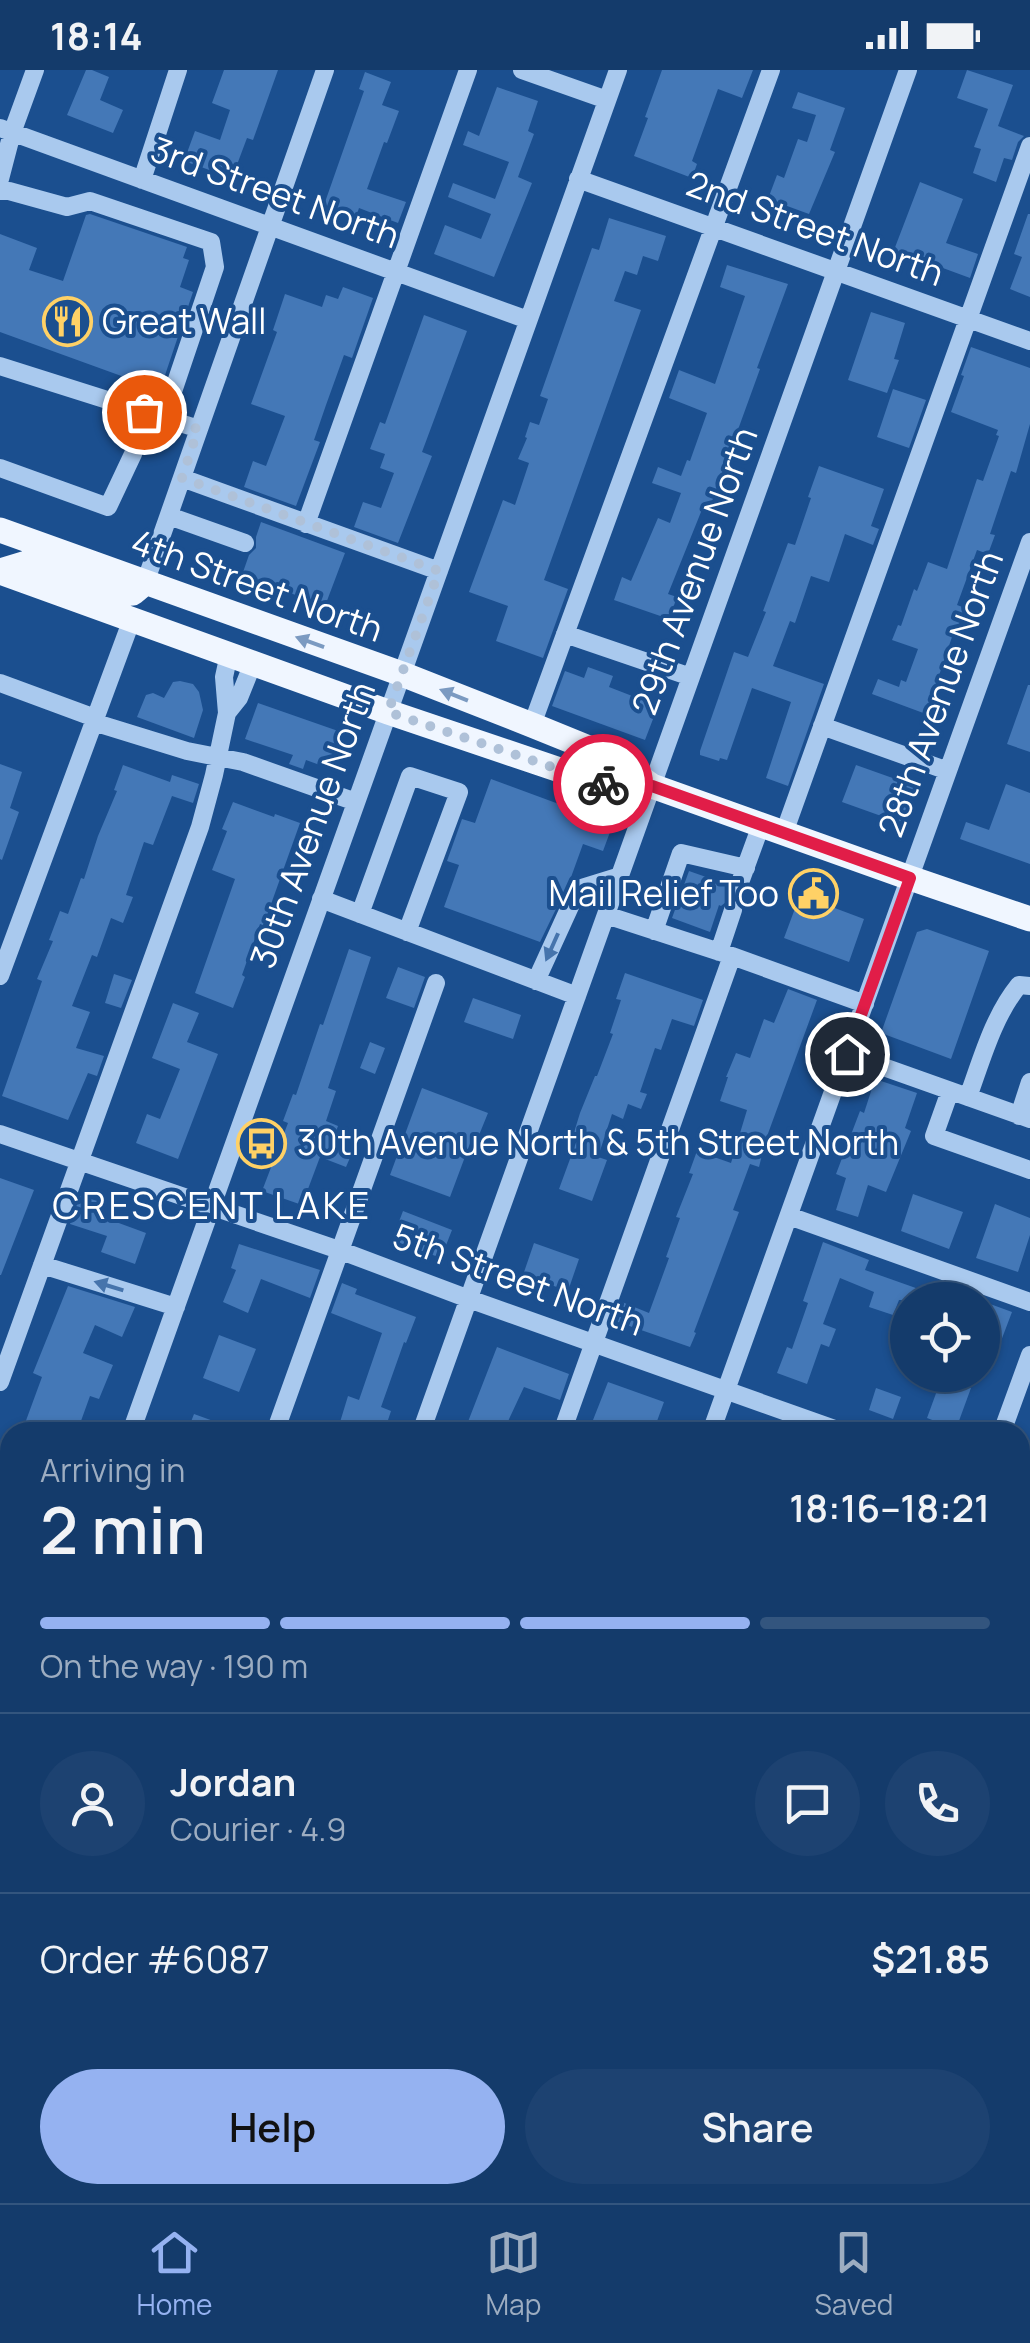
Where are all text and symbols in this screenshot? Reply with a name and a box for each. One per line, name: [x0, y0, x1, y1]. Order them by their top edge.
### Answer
text: 18:14: [50, 9, 143, 61]
street label: 3rd Street North: [144, 125, 406, 259]
street label: 2nd Street North: [680, 159, 951, 297]
restaurant icon: Great Wall: [41, 296, 93, 348]
place label: Great Wall: [102, 297, 266, 345]
pin: [102, 370, 187, 455]
icon: bag: [117, 385, 172, 440]
street label: 29th Avenue North: [620, 420, 768, 721]
street label: 4th Street North: [125, 517, 390, 653]
street label: 28th Avenue North: [866, 544, 1014, 843]
one-way arrow: [294, 634, 324, 649]
street label: 30th Avenue North: [238, 675, 386, 974]
one-way arrow: [439, 687, 469, 703]
courier: [553, 734, 653, 834]
icon: bike: [576, 757, 631, 812]
public building icon: Mail Relief Too: [788, 868, 840, 920]
place label: Mail Relief Too: [549, 869, 779, 917]
one-way arrow: [543, 932, 560, 961]
pin: [805, 1012, 890, 1097]
icon: home: [820, 1027, 875, 1082]
bus stop icon: 30th Avenue North & 5th Street North: [236, 1117, 288, 1169]
place label: 30th Avenue North & 5th Street North: [297, 1118, 899, 1166]
district label: CRESCENT LAKE: [52, 1178, 372, 1230]
street label: 5th Street North: [386, 1211, 651, 1347]
one-way arrow: [93, 1278, 123, 1293]
map controls: [890, 1282, 1000, 1392]
button: locate: [890, 1282, 1000, 1392]
text: Arriving in: [40, 1448, 185, 1492]
text: 18:16–18:21: [789, 1481, 990, 1533]
text: 2 min: [40, 1485, 206, 1574]
text: On the way · 190 m: [40, 1644, 308, 1688]
button: person: [40, 1751, 145, 1856]
button: chat: [755, 1751, 860, 1856]
button: phone: [885, 1751, 990, 1856]
text: Jordan: [170, 1755, 296, 1807]
text: Courier · 4.9: [170, 1807, 346, 1851]
text: Order #6087: [40, 1932, 270, 1984]
text: $21.85: [871, 1932, 990, 1984]
button: Help: [40, 2069, 505, 2184]
button: Share: [525, 2069, 990, 2184]
tab: Home: [137, 2225, 212, 2323]
tab: Map: [486, 2225, 541, 2323]
tab: Saved: [814, 2225, 893, 2323]

